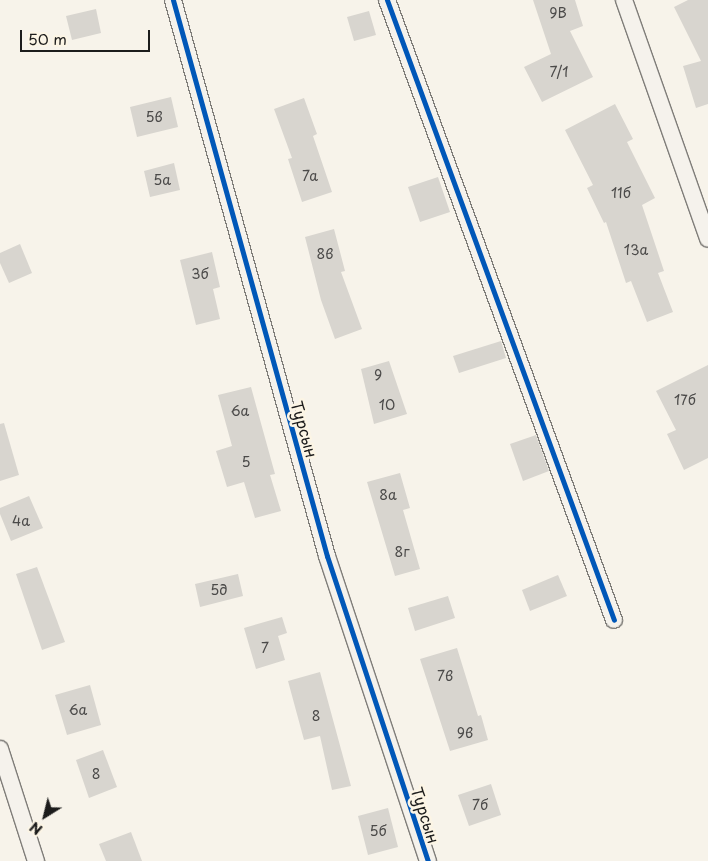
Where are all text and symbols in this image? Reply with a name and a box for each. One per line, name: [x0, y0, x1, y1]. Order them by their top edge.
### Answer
house number: 9В: [549, 5, 567, 21]
scale bar: [22, 20, 152, 52]
text: 50 m: [28, 27, 67, 50]
house number: 7/1: [549, 64, 569, 80]
house number: 5в: [145, 109, 163, 125]
house number: 7а: [302, 168, 318, 184]
house number: 5а: [153, 172, 171, 188]
house number: 11б: [611, 185, 631, 201]
house number: 13а: [624, 242, 648, 258]
house number: 8в: [317, 246, 333, 262]
house number: 3б: [191, 266, 209, 282]
house number: 9: [374, 367, 382, 383]
house number: 17б: [674, 392, 696, 408]
house number: 10: [379, 397, 395, 413]
street label: Турсын: [288, 398, 322, 460]
house number: 6а: [231, 403, 249, 419]
house number: 5: [241, 454, 251, 470]
house number: 8а: [379, 487, 397, 503]
house number: 4а: [12, 513, 30, 529]
house number: 8г: [395, 544, 409, 560]
house number: 5д: [210, 582, 228, 598]
house number: 7: [261, 640, 269, 656]
house number: 7в: [437, 668, 453, 684]
house number: 6а: [69, 702, 87, 718]
house number: 8: [312, 708, 320, 724]
house number: 9в: [457, 725, 473, 741]
house number: 8: [92, 766, 100, 782]
street label: Турсын: [408, 784, 444, 846]
north arrow: [20, 791, 70, 841]
house number: 7б: [472, 797, 488, 813]
text: N: [25, 817, 47, 840]
house number: 5б: [369, 823, 387, 839]

